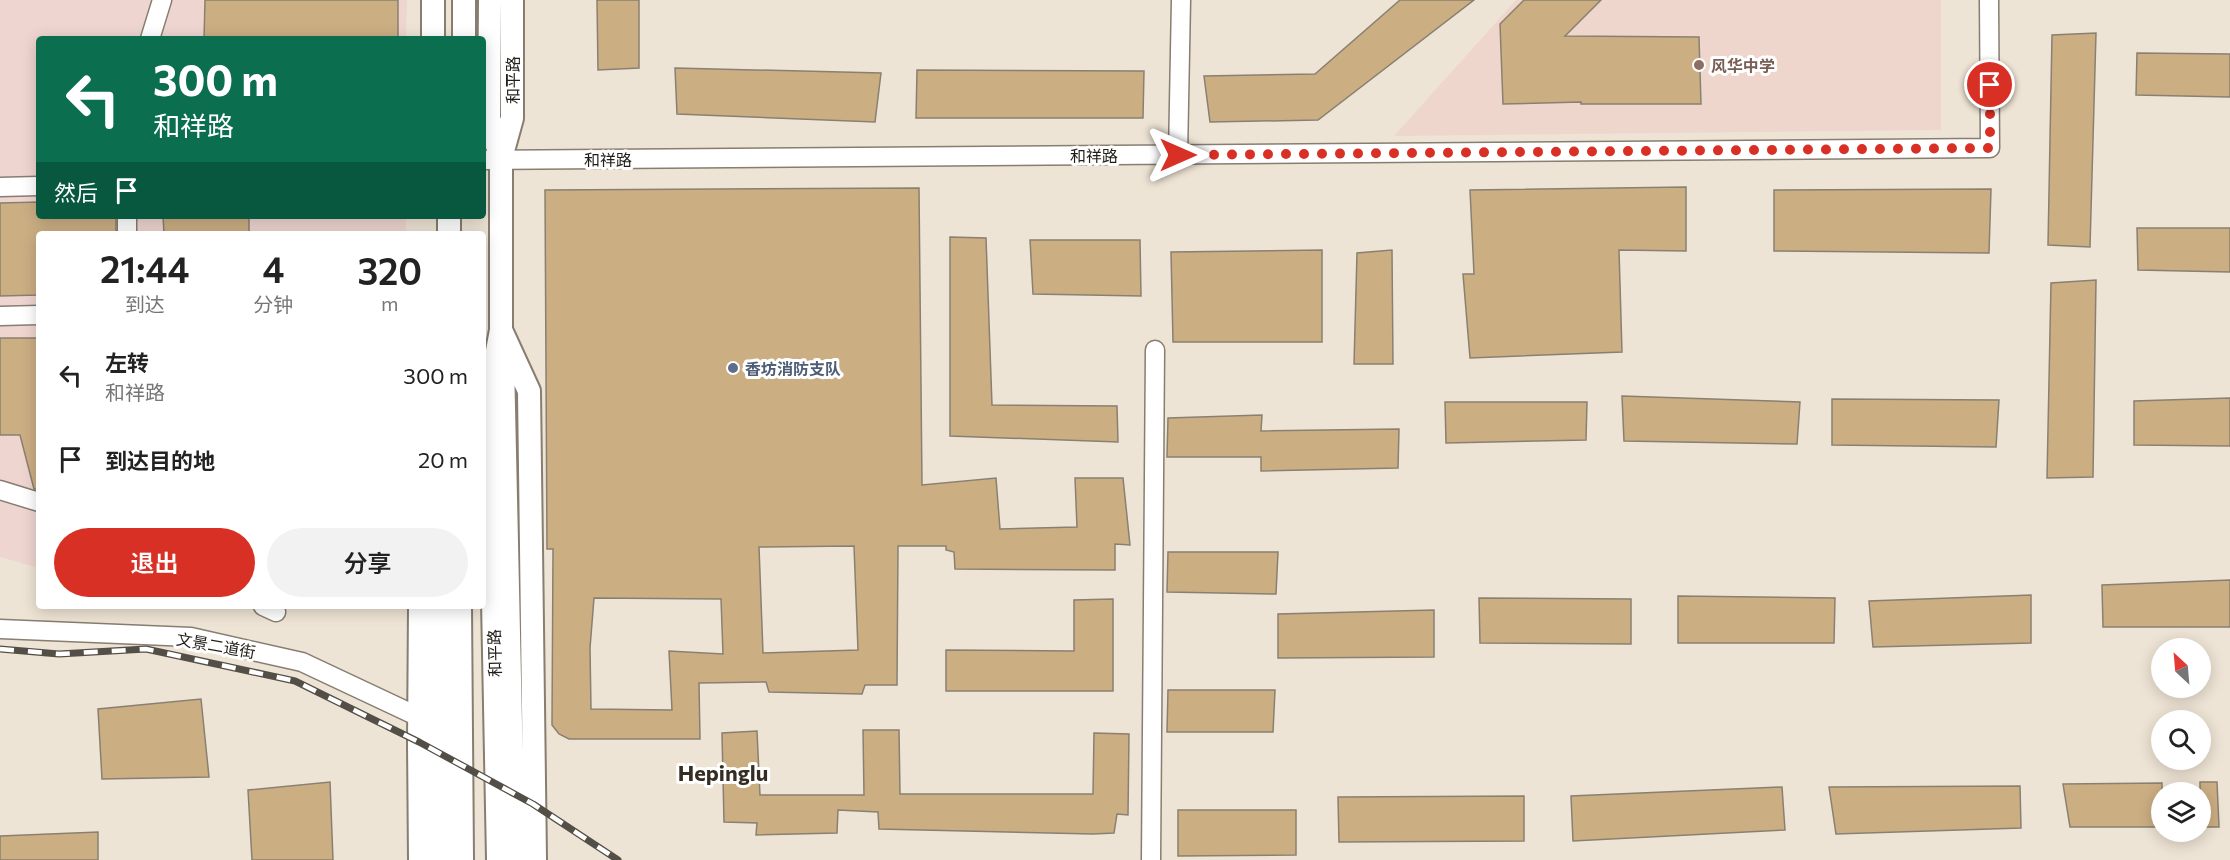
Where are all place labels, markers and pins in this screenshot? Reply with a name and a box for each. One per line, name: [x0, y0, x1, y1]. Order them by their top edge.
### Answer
place label: 风华中学: [1711, 56, 1775, 75]
marker: 风华中学: [1692, 58, 1706, 72]
pin: [1964, 59, 2015, 110]
place label: 香坊消防支队: [745, 359, 841, 378]
marker: 香坊消防支队: [726, 361, 740, 375]

